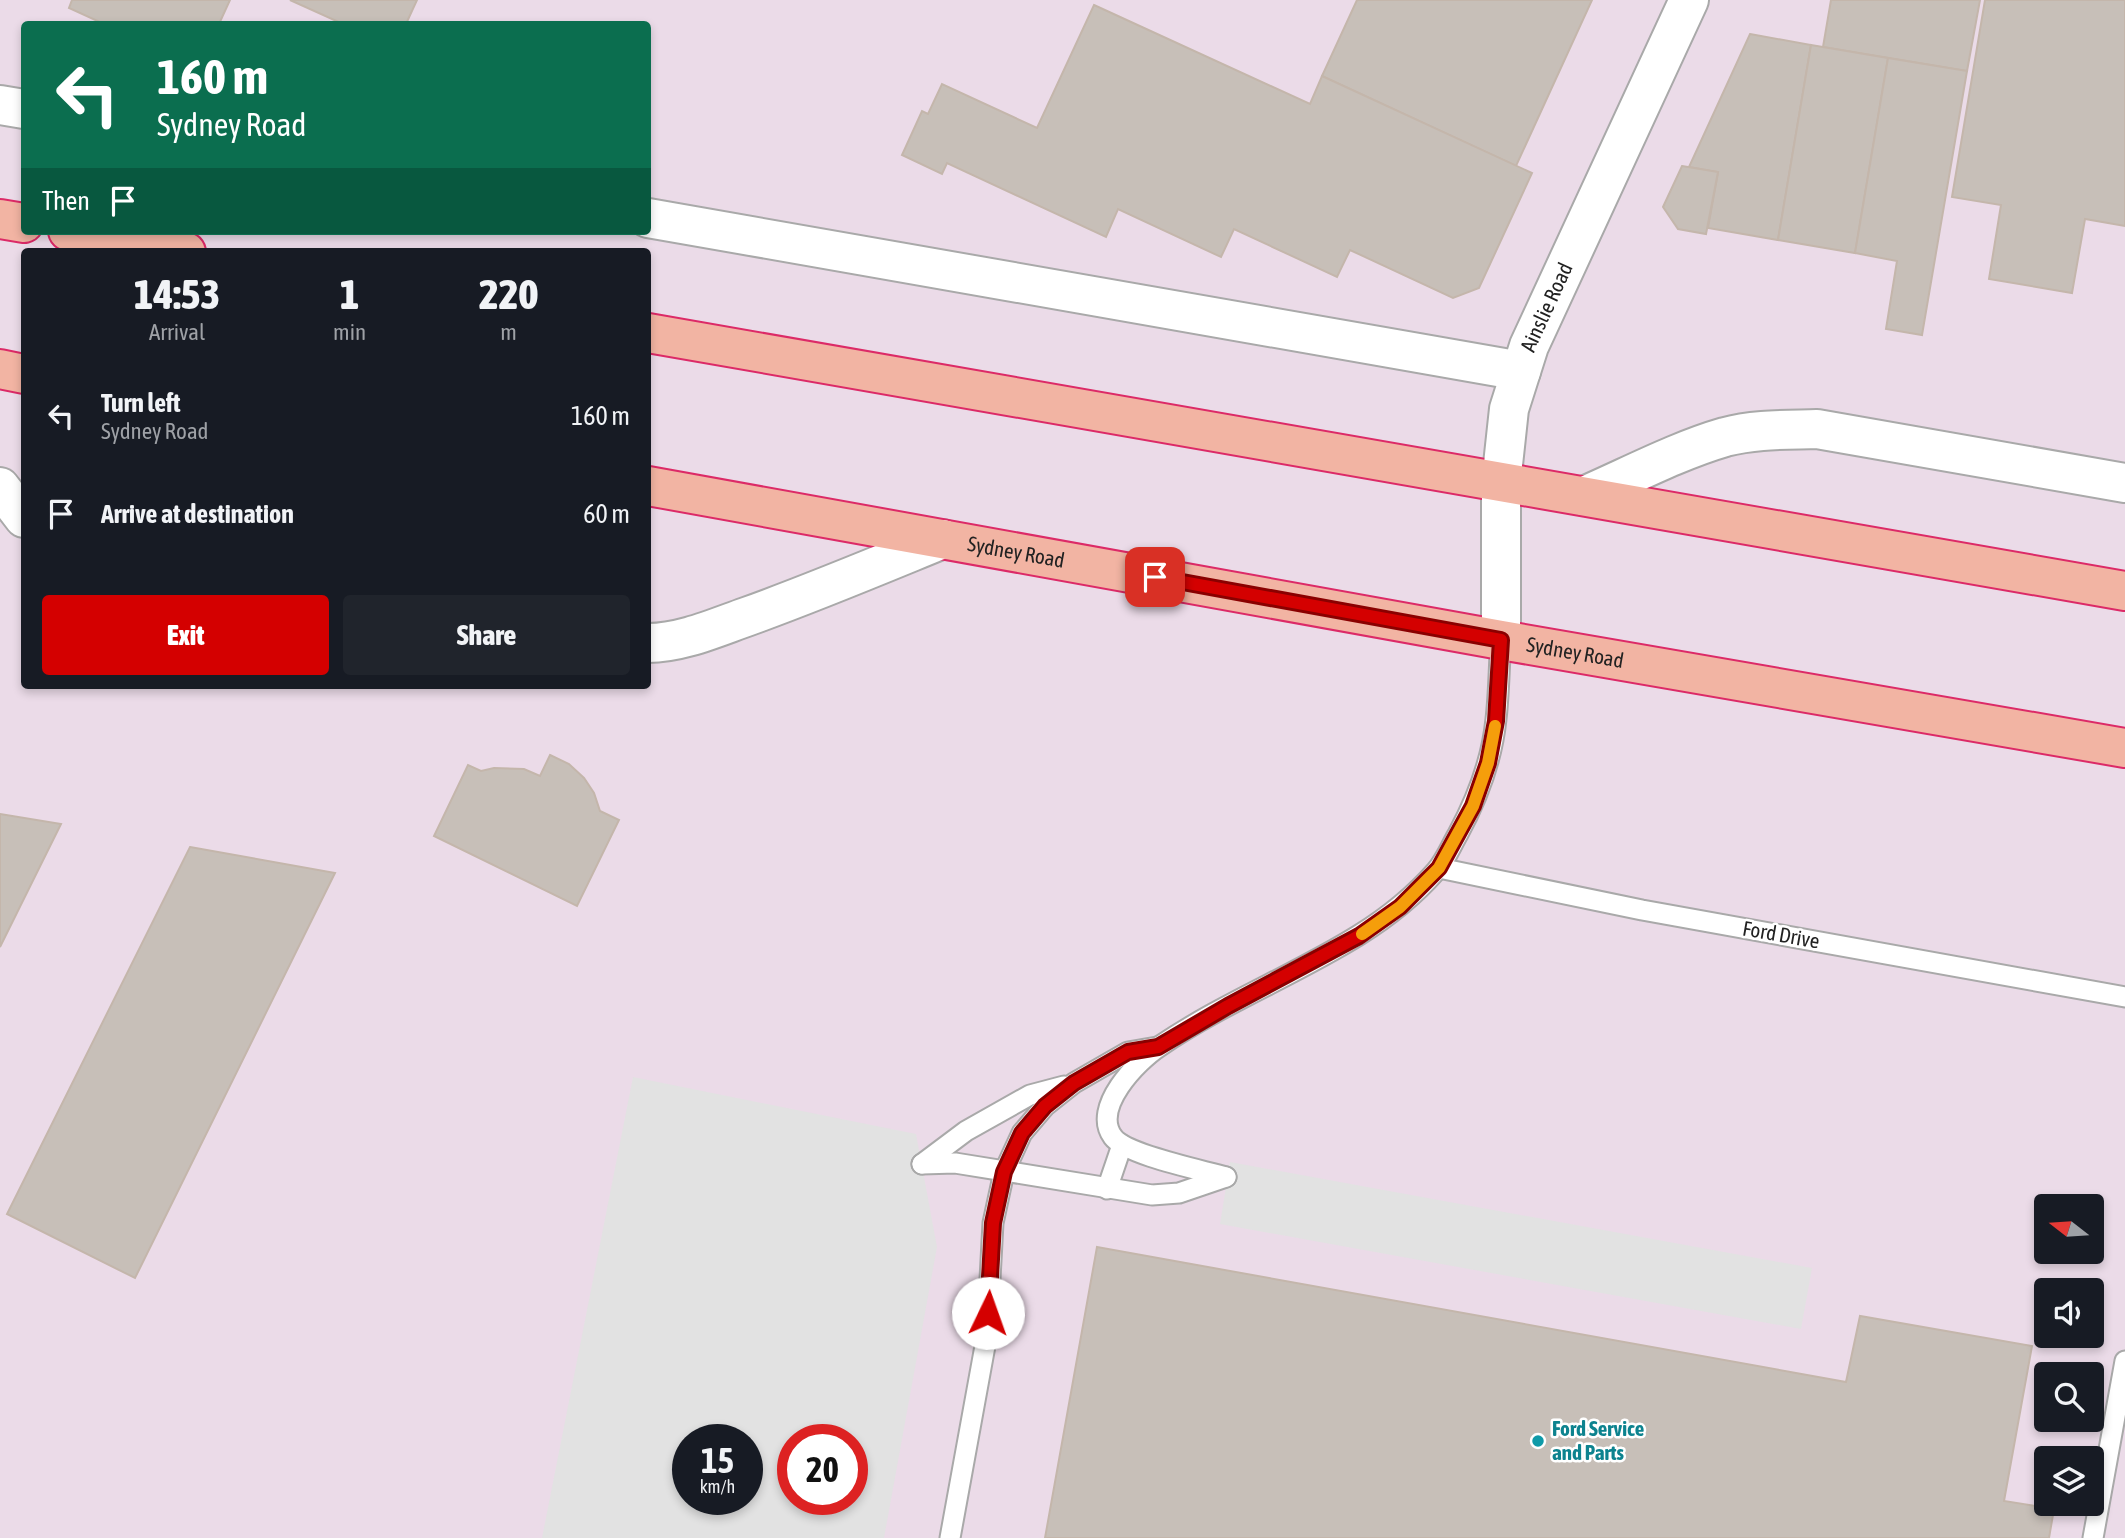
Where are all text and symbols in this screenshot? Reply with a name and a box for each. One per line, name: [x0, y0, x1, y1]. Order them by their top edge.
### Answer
text: 160 m: [157, 48, 268, 104]
icon: left: [42, 49, 133, 140]
text: Sydney Road: [157, 106, 307, 143]
icon: arrive: [104, 182, 142, 220]
text: Then: [42, 186, 90, 216]
street label: Ainslie Road: [1515, 259, 1577, 354]
text: 14:53: [134, 270, 220, 318]
text: 1: [340, 270, 359, 318]
text: 220: [479, 270, 538, 318]
text: Arrival: [149, 319, 205, 345]
text: min: [333, 319, 366, 345]
text: m: [500, 319, 517, 345]
text: Turn left: [101, 388, 181, 418]
icon: left: [42, 397, 80, 435]
text: 160 m: [571, 401, 630, 431]
text: Sydney Road: [101, 418, 208, 444]
icon: arrive: [42, 495, 80, 533]
text: Arrive at destination: [101, 499, 294, 529]
text: 60 m: [583, 499, 630, 529]
street label: Sydney Road: [966, 531, 1067, 572]
pin: [1125, 547, 1185, 607]
icon: arrive: [1136, 558, 1174, 596]
button: Exit: [42, 595, 329, 675]
button: Share: [343, 595, 630, 675]
street label: Sydney Road: [1525, 632, 1626, 672]
street label: Ford Drive: [1741, 915, 1822, 953]
north arrow: [2034, 1194, 2104, 1264]
map controls: [2034, 1194, 2104, 1516]
position arrow: [951, 1276, 1025, 1350]
button: sound: [2034, 1278, 2104, 1348]
button: search: [2034, 1362, 2104, 1432]
place label: Ford Service and Parts: [1552, 1416, 1644, 1464]
speed limit sign: 20: [777, 1424, 868, 1515]
marker: Ford Service and Parts: [1530, 1433, 1546, 1449]
text: 15: [701, 1440, 734, 1480]
button: layers: [2034, 1446, 2104, 1516]
text: km/h: [700, 1476, 735, 1497]

